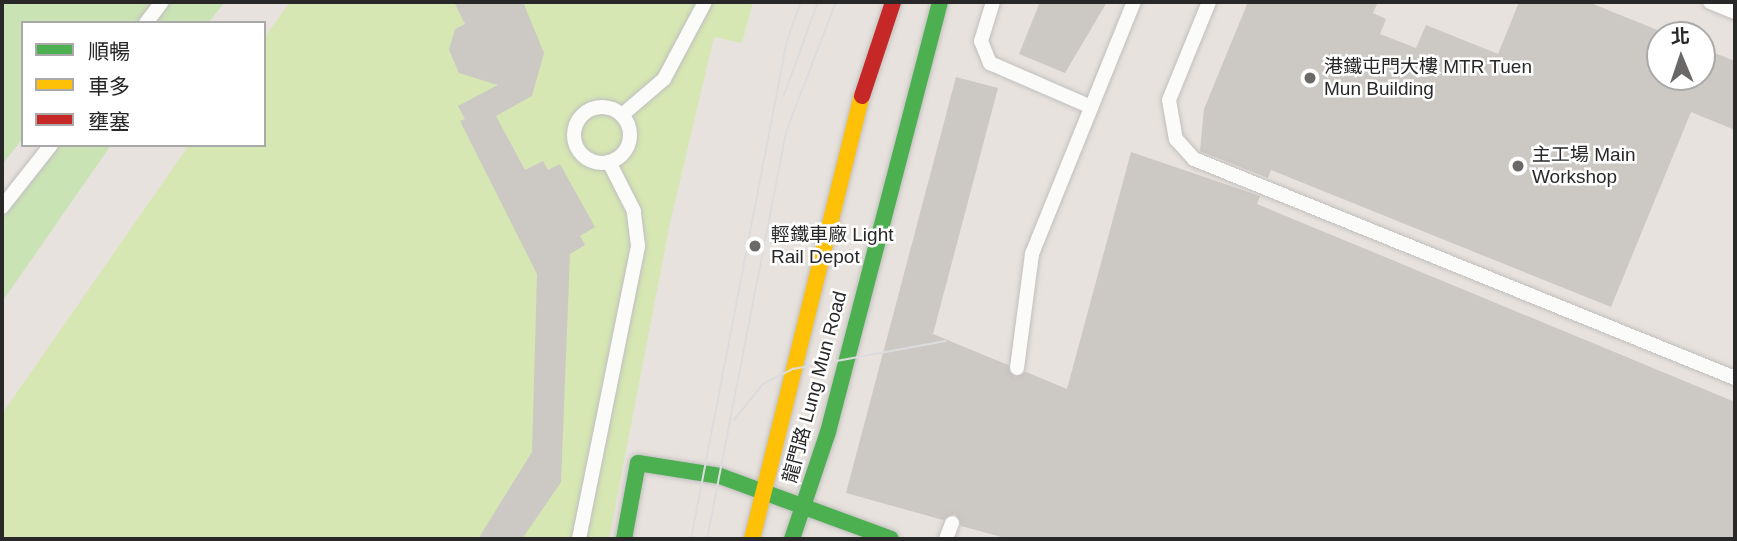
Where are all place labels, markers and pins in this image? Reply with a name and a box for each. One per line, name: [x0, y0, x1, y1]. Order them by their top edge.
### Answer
place label: 港鐵屯門大樓 MTR Tuen Mun Building: [1324, 56, 1532, 100]
marker: 港鐵屯門大樓 MTR Tuen Mun Building: [1302, 70, 1318, 86]
place label: 主工場 Main Workshop: [1532, 144, 1635, 188]
marker: 主工場 Main Workshop: [1510, 158, 1526, 174]
place label: 輕鐵車廠 Light Rail Depot: [771, 224, 893, 268]
marker: 輕鐵車廠 Light Rail Depot: [745, 236, 765, 256]

